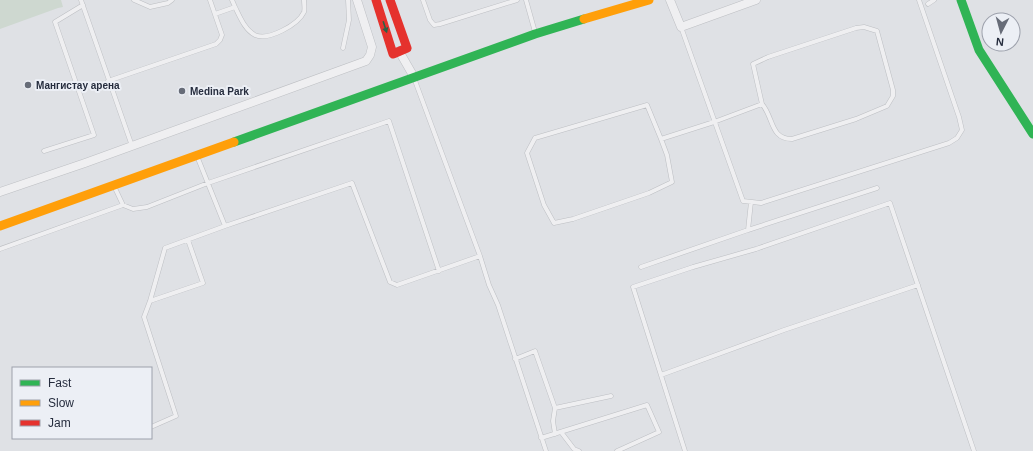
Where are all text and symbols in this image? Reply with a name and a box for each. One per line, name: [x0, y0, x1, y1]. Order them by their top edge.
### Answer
north arrow: [981, 12, 1021, 52]
one-way arrow: [382, 21, 388, 33]
text: N: [995, 36, 1005, 48]
marker: Мангистау арена: [23, 80, 33, 90]
place label: Мангистау арена: [36, 80, 120, 91]
marker: Medina Park: [177, 86, 187, 96]
place label: Medina Park: [190, 86, 249, 97]
legend: [12, 367, 152, 439]
text: Fast: [48, 376, 72, 390]
text: Slow: [48, 396, 74, 410]
text: Jam: [48, 416, 71, 430]

